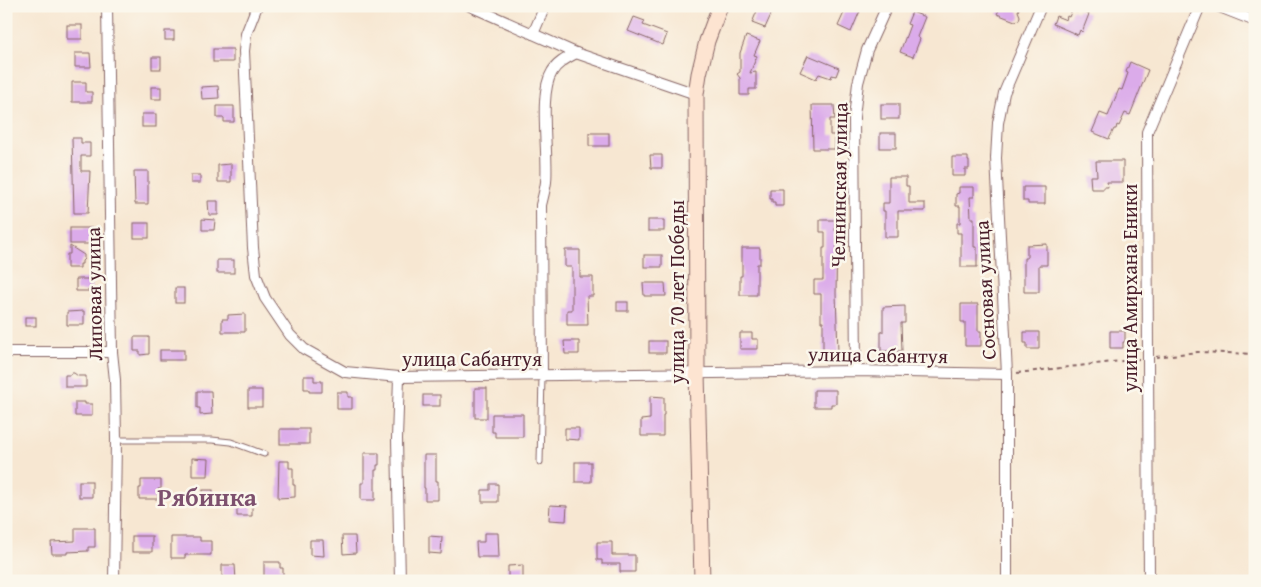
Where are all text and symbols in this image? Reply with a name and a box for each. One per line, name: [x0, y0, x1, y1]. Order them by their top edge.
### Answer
street label: Челнинская улица: [823, 102, 854, 268]
street label: улица Амирхана Еники: [1115, 184, 1144, 393]
street label: улица 70 лет Победы: [662, 200, 691, 385]
street label: Сосновая улица: [966, 219, 1003, 360]
street label: Липовая улица: [78, 226, 109, 361]
street label: улица Сабантуя: [807, 339, 948, 370]
street label: улица Сабантуя: [401, 344, 542, 373]
district label: Рябинка: [157, 479, 257, 515]

